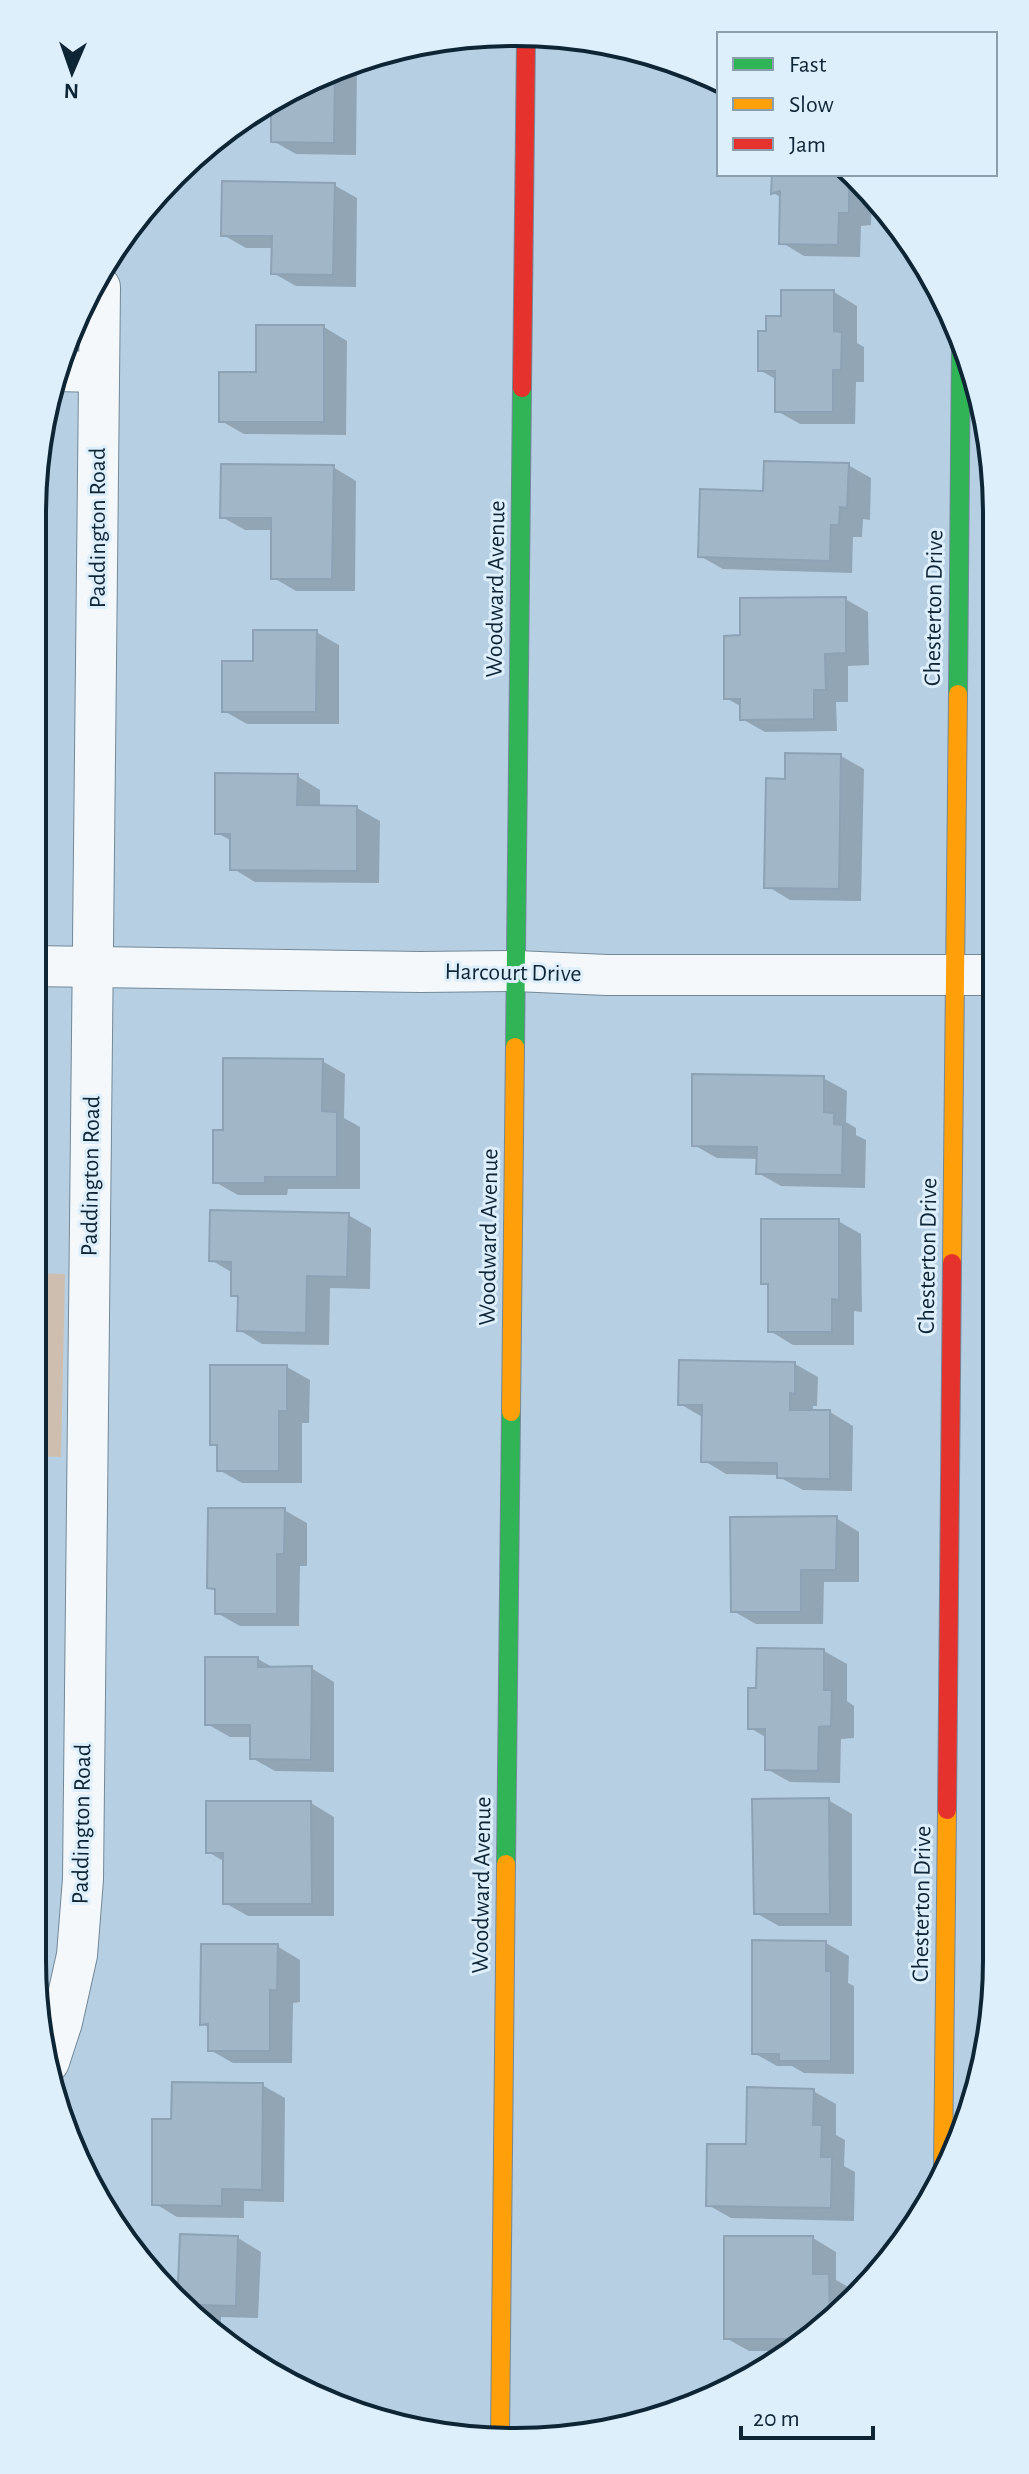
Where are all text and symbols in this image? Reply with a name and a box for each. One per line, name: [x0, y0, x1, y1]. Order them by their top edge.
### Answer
north arrow: [32, 32, 112, 112]
legend: [717, 32, 997, 176]
text: Fast: [789, 53, 827, 77]
text: N: [63, 80, 79, 102]
text: Slow: [789, 93, 834, 117]
text: Jam: [789, 133, 826, 157]
street label: Paddington Road: [86, 448, 110, 608]
street label: Woodward Avenue: [482, 500, 510, 678]
street label: Chesterton Drive: [921, 530, 947, 686]
street label: Harcourt Drive: [444, 960, 582, 986]
street label: Paddington Road: [78, 1095, 104, 1257]
street label: Woodward Avenue: [475, 1148, 503, 1326]
street label: Chesterton Drive: [915, 1178, 941, 1334]
street label: Paddington Road: [69, 1743, 95, 1905]
street label: Woodward Avenue: [468, 1796, 496, 1974]
street label: Chesterton Drive: [909, 1826, 935, 1982]
scale bar: [741, 2390, 873, 2440]
text: 20 m: [753, 2407, 800, 2431]

